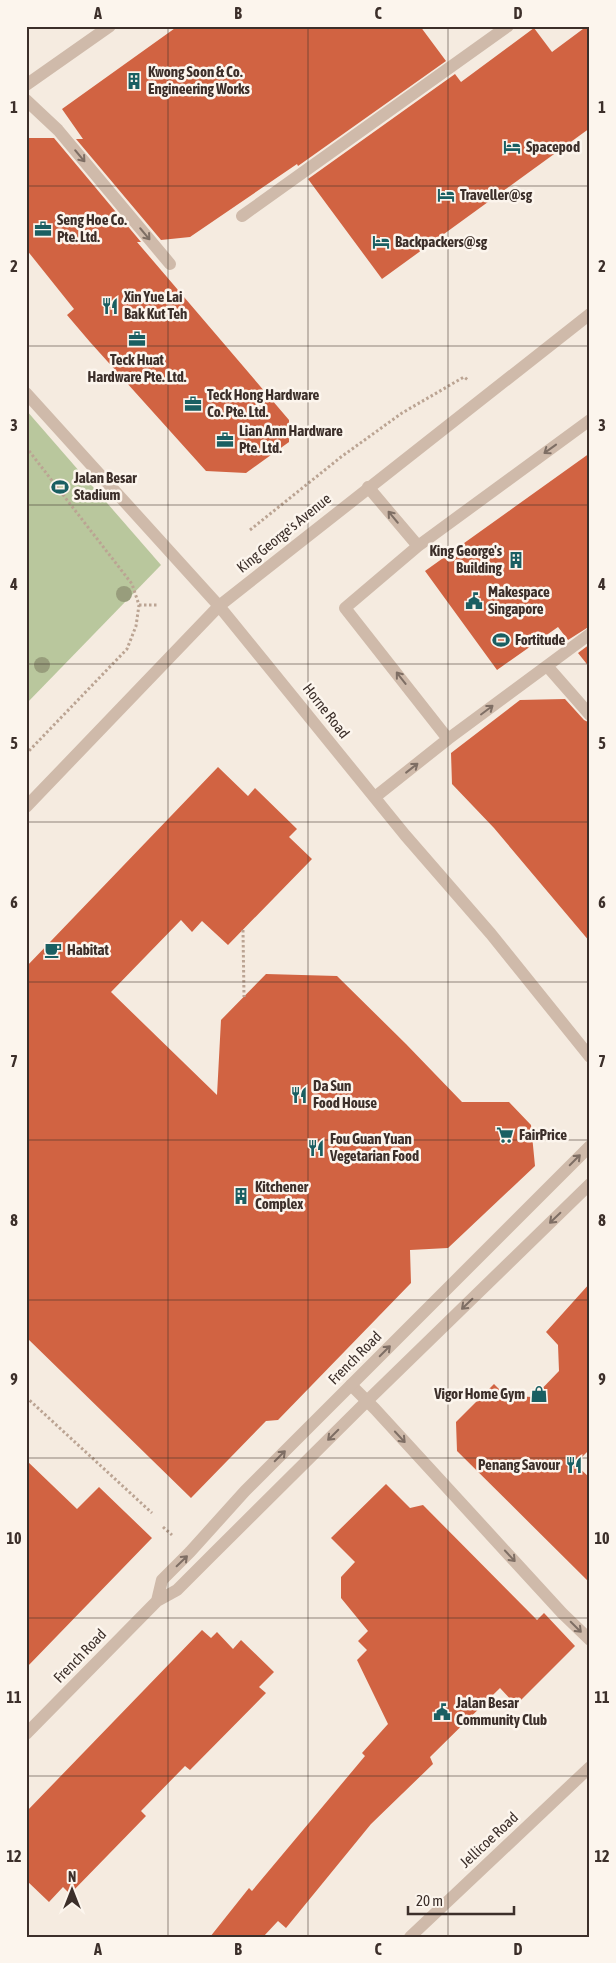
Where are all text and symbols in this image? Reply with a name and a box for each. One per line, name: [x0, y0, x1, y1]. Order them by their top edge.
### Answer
text: A: [93, 4, 102, 22]
text: B: [234, 4, 242, 22]
text: C: [374, 4, 382, 22]
text: D: [514, 4, 523, 22]
place label: Kwong Soon & Co. Engineering Works: [148, 63, 251, 97]
building icon: Kwong Soon & Co. Engineering Works: [124, 71, 144, 91]
text: 1: [10, 98, 18, 116]
text: 1: [598, 98, 606, 116]
hotel icon: Spacepod: [502, 137, 522, 157]
place label: Spacepod: [526, 138, 580, 155]
one-way arrow: [75, 150, 86, 163]
hotel icon: Traveller@sg: [436, 185, 456, 205]
place label: Traveller@sg: [460, 186, 533, 203]
place label: Seng Hoe Co. Pte. Ltd.: [57, 211, 127, 245]
office icon: Seng Hoe Co. Pte. Ltd.: [33, 219, 53, 239]
one-way arrow: [140, 227, 151, 240]
hotel icon: Backpackers@sg: [371, 232, 391, 252]
place label: Backpackers@sg: [395, 233, 488, 250]
text: 2: [10, 257, 18, 275]
text: 2: [598, 257, 606, 275]
place label: Xin Yue Lai Bak Kut Teh: [123, 288, 187, 322]
restaurant icon: Xin Yue Lai Bak Kut Teh: [100, 296, 120, 316]
office icon: Teck Huat Hardware Pte. Ltd.: [127, 329, 147, 349]
place label: Teck Huat Hardware Pte. Ltd.: [87, 351, 187, 385]
place label: Teck Hong Hardware Co. Pte. Ltd.: [207, 386, 320, 420]
office icon: Teck Hong Hardware Co. Pte. Ltd.: [183, 394, 203, 414]
text: 3: [10, 416, 18, 434]
text: 3: [598, 416, 606, 434]
place label: Lian Ann Hardware Pte. Ltd.: [239, 422, 343, 456]
office icon: Lian Ann Hardware Pte. Ltd.: [215, 430, 235, 450]
one-way arrow: [544, 443, 557, 454]
place label: Jalan Besar Stadium: [73, 469, 137, 503]
sports icon: Jalan Besar Stadium: [50, 477, 70, 497]
street label: King George's Avenue: [233, 489, 334, 576]
one-way arrow: [387, 510, 398, 523]
place label: King George's Building: [429, 542, 503, 576]
building icon: King George's Building: [506, 550, 526, 570]
text: 4: [9, 575, 18, 593]
text: 4: [597, 575, 606, 593]
place label: Makespace Singapore: [488, 583, 550, 617]
public building icon: Makespace Singapore: [464, 591, 484, 611]
sports icon: Fortitude: [491, 630, 511, 650]
place label: Fortitude: [515, 631, 566, 648]
one-way arrow: [395, 672, 406, 685]
street label: Horne Road: [300, 680, 353, 742]
one-way arrow: [480, 705, 494, 715]
text: 5: [10, 734, 18, 752]
text: 5: [598, 734, 606, 752]
one-way arrow: [405, 763, 418, 774]
text: 6: [10, 893, 18, 911]
text: 6: [598, 893, 606, 911]
cafe icon: Habitat: [43, 940, 63, 960]
place label: Habitat: [67, 941, 110, 958]
text: 7: [10, 1052, 18, 1070]
text: 7: [598, 1052, 606, 1070]
place label: Da Sun Food House: [313, 1077, 377, 1111]
restaurant icon: Da Sun Food House: [289, 1085, 309, 1105]
supermarket icon: FairPrice: [495, 1125, 515, 1145]
place label: FairPrice: [519, 1126, 567, 1143]
place label: Fou Guan Yuan Vegetarian Food: [329, 1130, 419, 1164]
restaurant icon: Fou Guan Yuan Vegetarian Food: [306, 1138, 326, 1158]
one-way arrow: [569, 1154, 581, 1166]
place label: Kitchener Complex: [255, 1178, 309, 1212]
building icon: Kitchener Complex: [231, 1186, 251, 1206]
text: 8: [10, 1211, 18, 1229]
text: 8: [598, 1211, 606, 1229]
one-way arrow: [548, 1212, 561, 1224]
one-way arrow: [461, 1297, 473, 1309]
street label: French Road: [325, 1328, 385, 1388]
one-way arrow: [379, 1345, 391, 1357]
text: 9: [10, 1370, 18, 1388]
text: 9: [598, 1370, 606, 1388]
shop icon: Vigor Home Gym: [529, 1384, 549, 1404]
place label: Vigor Home Gym: [433, 1385, 525, 1402]
one-way arrow: [326, 1429, 339, 1441]
one-way arrow: [394, 1430, 406, 1443]
one-way arrow: [274, 1450, 286, 1462]
restaurant icon: Penang Savour: [564, 1455, 584, 1475]
place label: Penang Savour: [478, 1456, 561, 1473]
text: 10: [6, 1529, 22, 1547]
text: 10: [594, 1529, 610, 1547]
one-way arrow: [504, 1550, 516, 1563]
one-way arrow: [175, 1555, 188, 1567]
one-way arrow: [570, 1621, 582, 1633]
street label: French Road: [50, 1625, 109, 1686]
text: 11: [6, 1688, 22, 1706]
text: 11: [594, 1688, 610, 1706]
place label: Jalan Besar Community Club: [455, 1694, 547, 1728]
public building icon: Jalan Besar Community Club: [432, 1702, 452, 1722]
street label: Jellicoe Road: [456, 1808, 521, 1871]
text: 12: [6, 1847, 22, 1865]
text: 12: [594, 1847, 610, 1865]
north arrow: [48, 1866, 98, 1916]
text: N: [68, 1869, 76, 1885]
scale bar: [408, 1883, 515, 1915]
text: 20 m: [416, 1892, 443, 1909]
text: A: [93, 1940, 102, 1958]
text: B: [234, 1940, 242, 1958]
text: C: [374, 1940, 382, 1958]
text: D: [514, 1940, 523, 1958]

